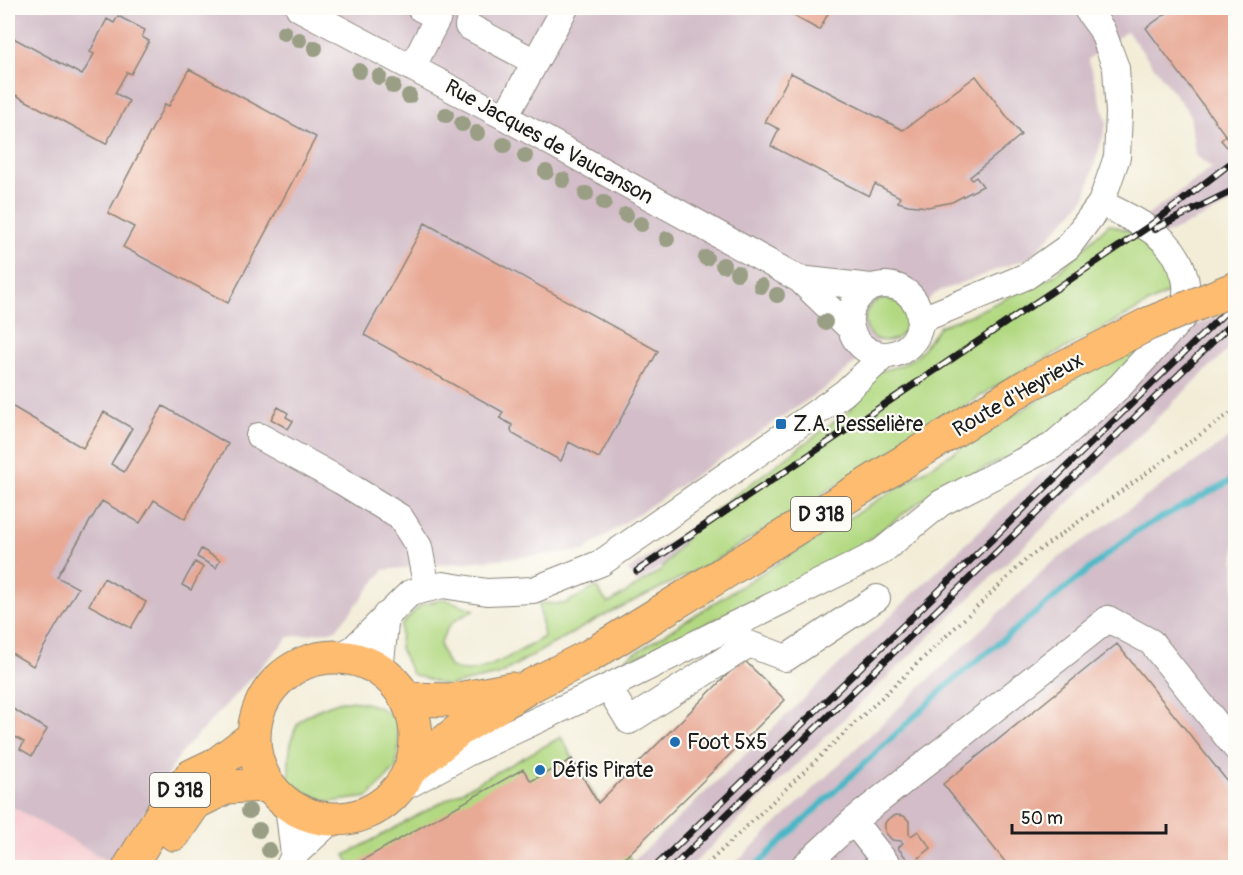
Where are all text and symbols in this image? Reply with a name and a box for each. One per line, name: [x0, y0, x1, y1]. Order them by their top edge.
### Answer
street label: Rue Jacques de Vaucanson: [440, 73, 658, 211]
street label: Route d'Heyrieux: [948, 347, 1088, 443]
place label: Z.A. Pesselière: [793, 411, 924, 438]
marker: Z.A. Pesselière: [774, 417, 788, 431]
road number: D 318: [791, 497, 851, 531]
place label: Foot 5x5: [687, 729, 767, 756]
marker: Foot 5x5: [668, 735, 682, 749]
place label: Défis Pirate: [552, 757, 654, 784]
marker: Défis Pirate: [533, 763, 547, 777]
road number: D 318: [150, 773, 210, 807]
scale bar: [1012, 797, 1166, 835]
text: 50 m: [1021, 807, 1063, 830]

